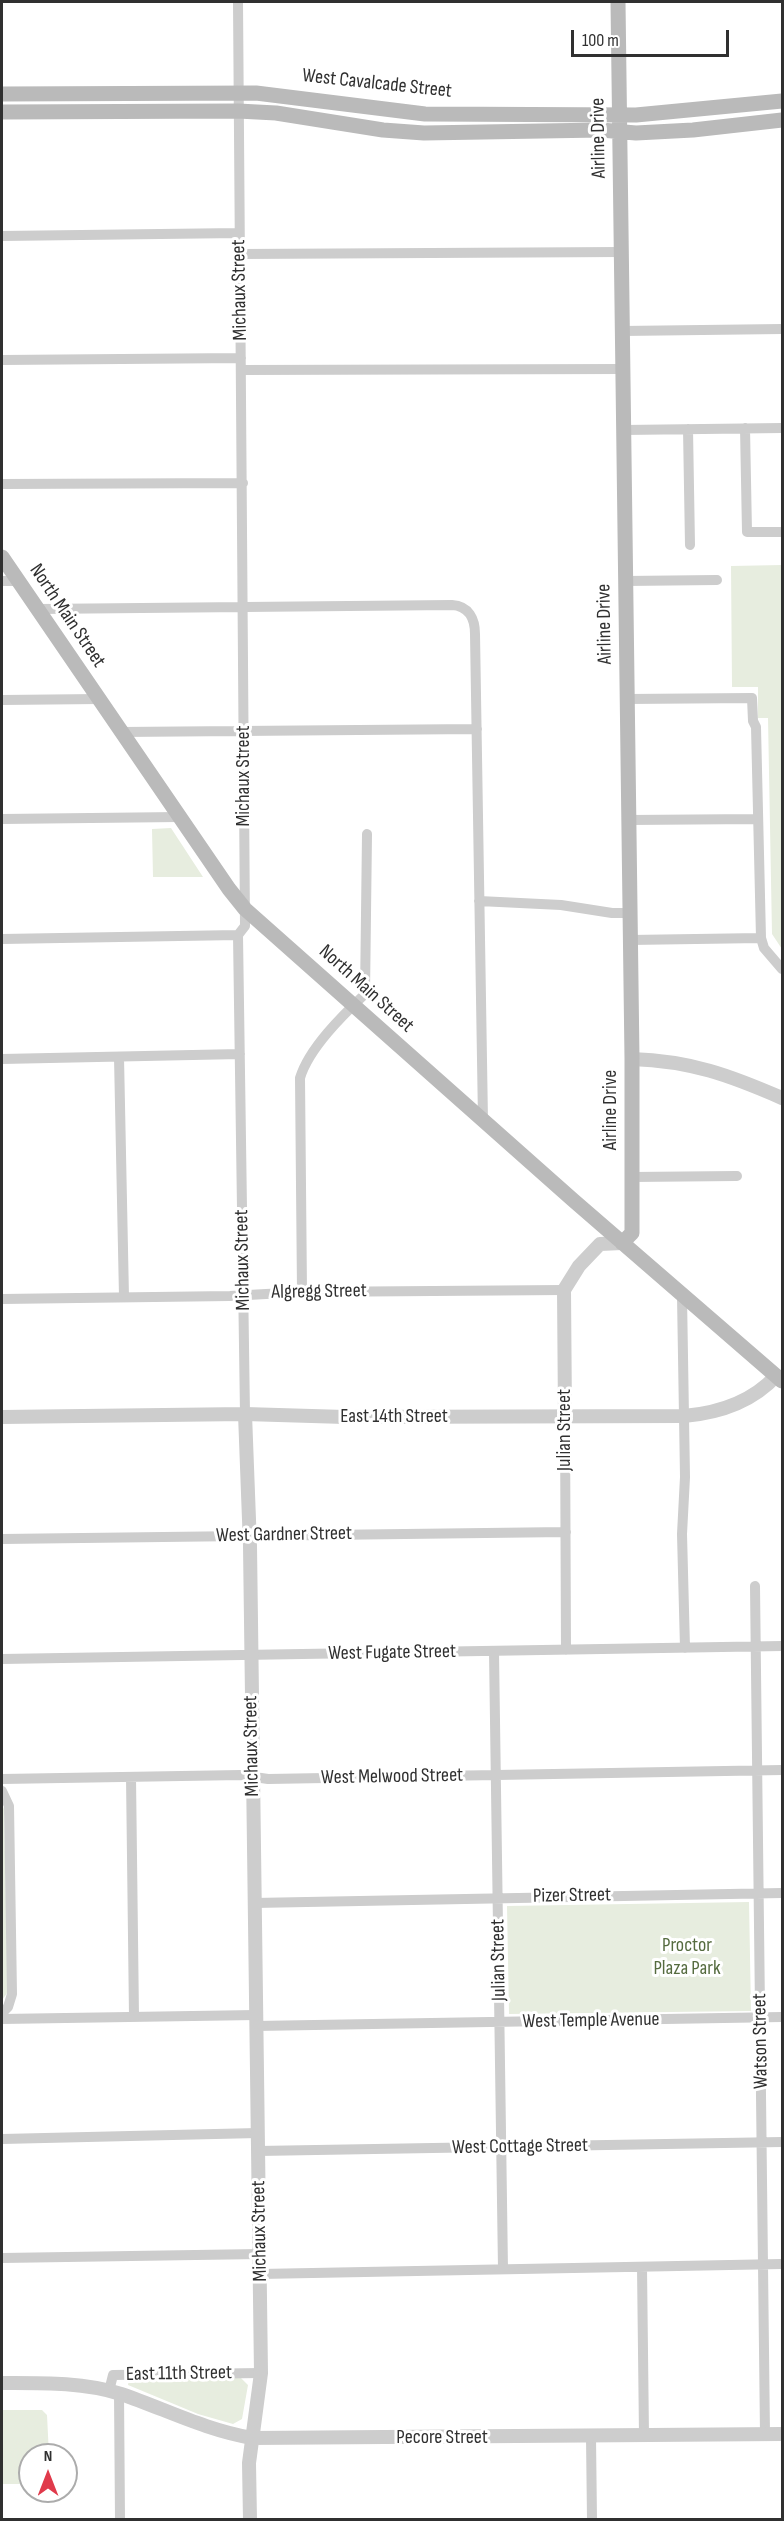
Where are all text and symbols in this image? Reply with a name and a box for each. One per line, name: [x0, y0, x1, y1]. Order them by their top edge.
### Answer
scale bar: [574, 18, 732, 56]
text: 100 m: [582, 30, 619, 51]
street label: West Cavalcade Street: [301, 64, 453, 104]
street label: Airline Drive: [586, 98, 612, 178]
street label: Michaux Street: [227, 239, 253, 341]
street label: North Main Street: [24, 560, 110, 672]
street label: Airline Drive: [592, 584, 618, 664]
street label: Michaux Street: [232, 725, 256, 827]
street label: North Main Street: [314, 940, 418, 1038]
street label: Airline Drive: [599, 1070, 623, 1150]
street label: Michaux Street: [230, 1209, 256, 1311]
street label: Algregg Street: [271, 1279, 367, 1305]
street label: Julian Street: [553, 1389, 577, 1471]
street label: East 14th Street: [340, 1405, 448, 1429]
street label: West Gardner Street: [216, 1522, 352, 1548]
street label: West Fugate Street: [328, 1640, 456, 1666]
street label: Michaux Street: [239, 1695, 265, 1797]
street label: West Melwood Street: [321, 1764, 463, 1790]
street label: Pizer Street: [533, 1883, 611, 1909]
street label: Julian Street: [486, 1919, 512, 2001]
park label: Proctor Plaza Park: [653, 1934, 721, 1981]
street label: Watson Street: [748, 1993, 774, 2089]
street label: West Temple Avenue: [522, 2008, 660, 2034]
street label: West Cottage Street: [452, 2134, 588, 2160]
street label: Michaux Street: [247, 2180, 273, 2282]
street label: East 11th Street: [126, 2361, 232, 2387]
street label: Pecore Street: [396, 2426, 488, 2450]
north arrow: [18, 2443, 78, 2503]
text: N: [44, 2447, 52, 2466]

